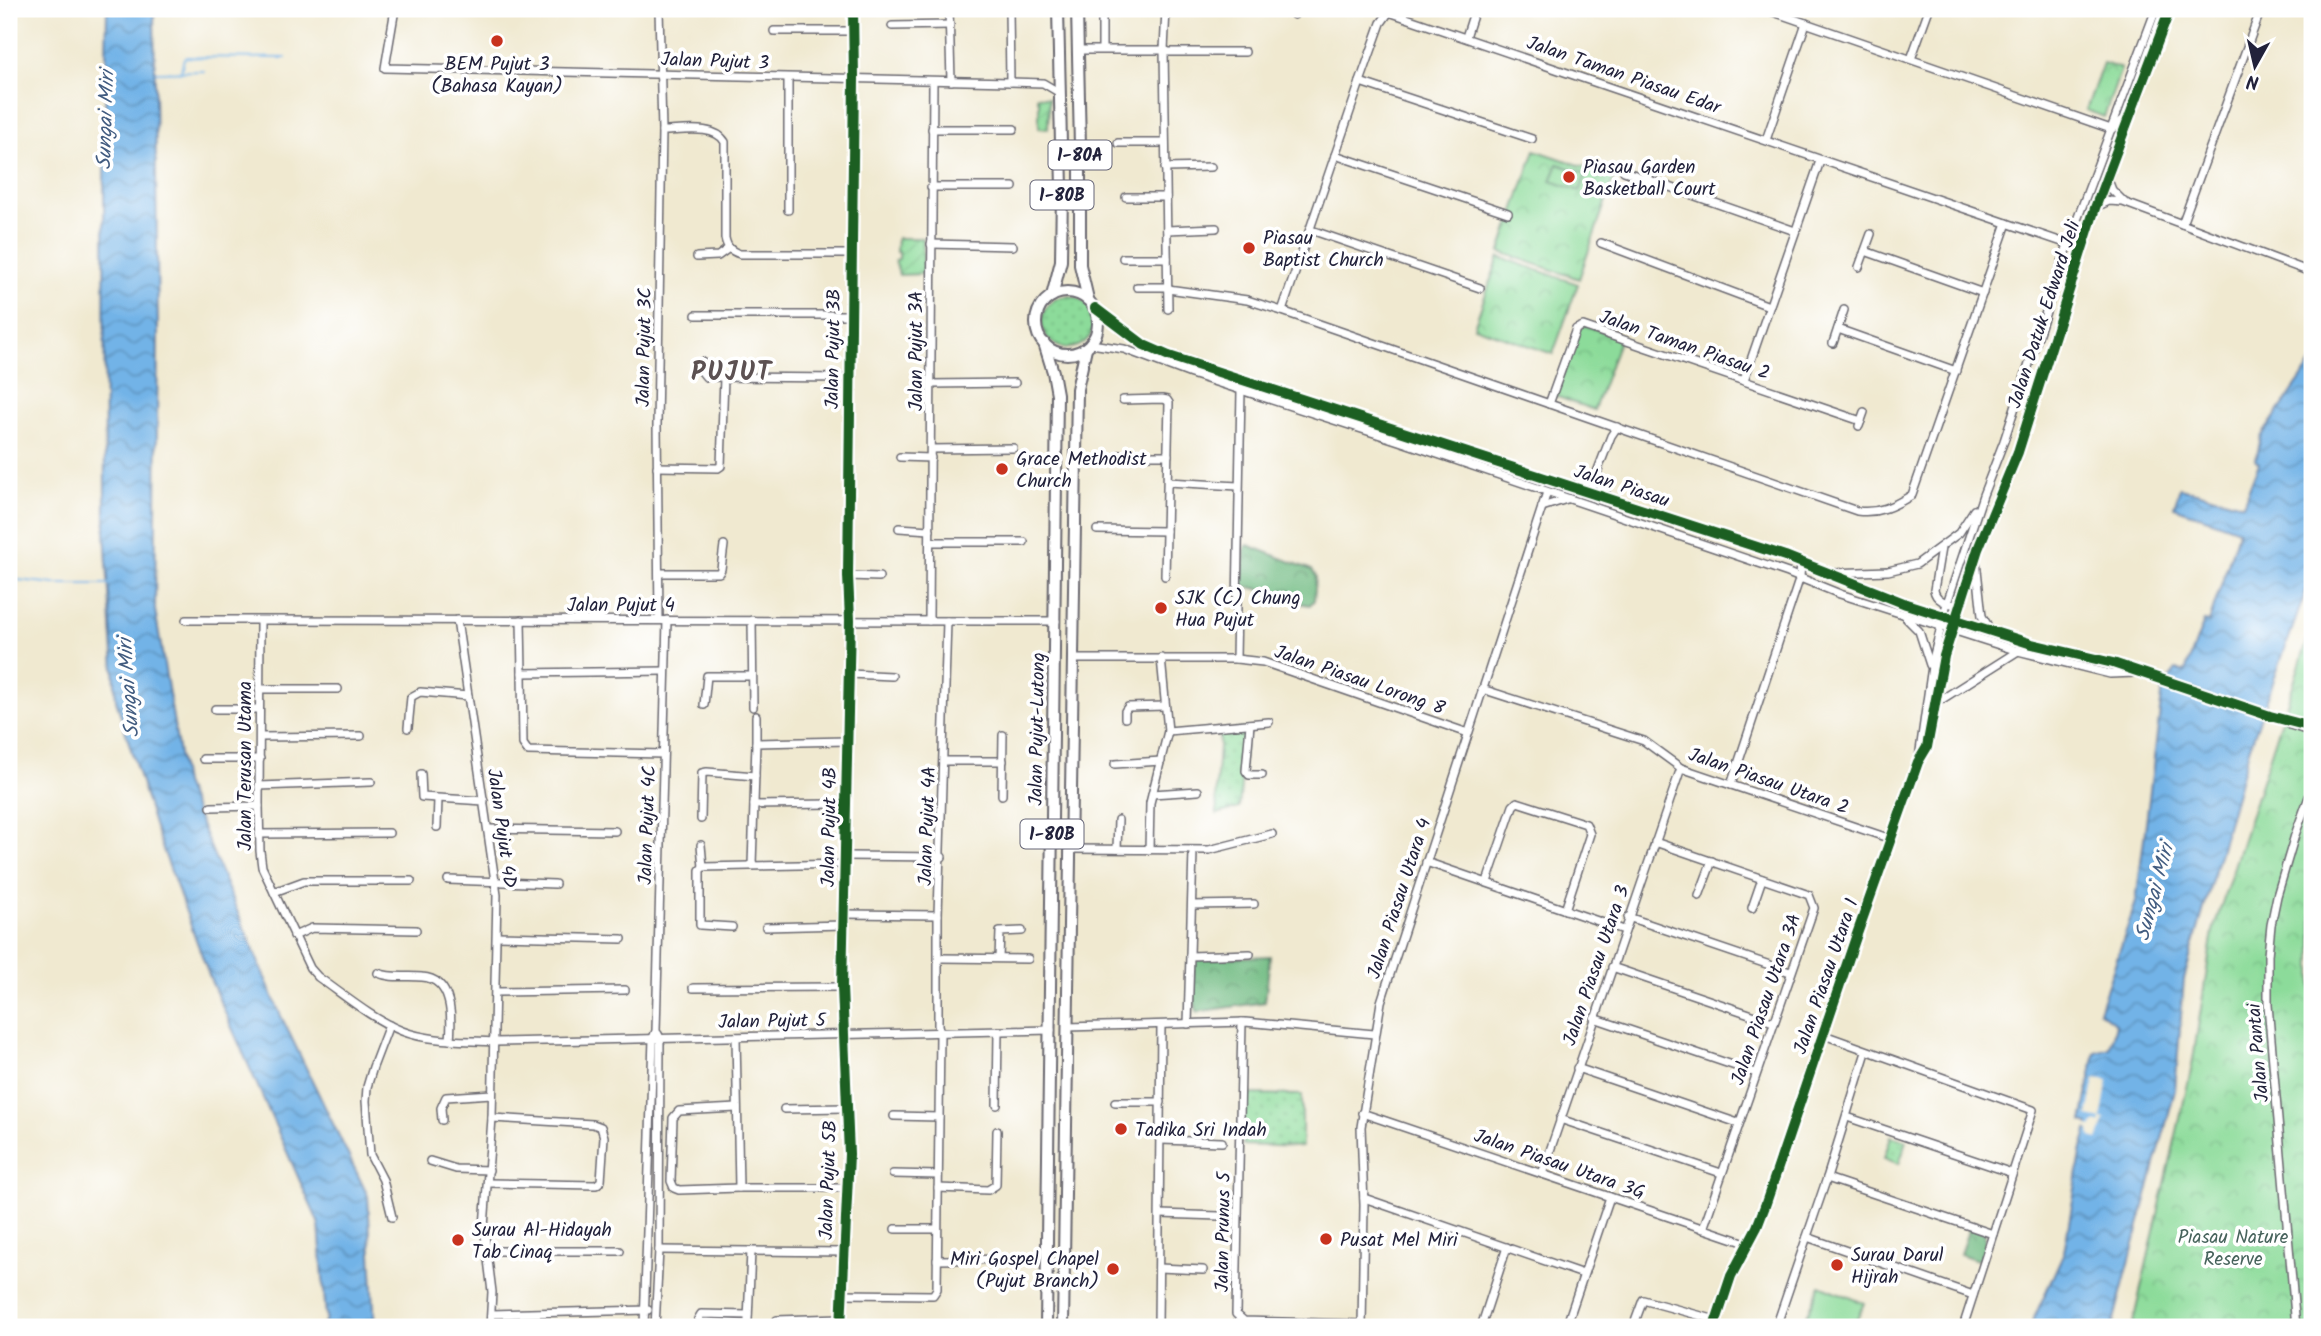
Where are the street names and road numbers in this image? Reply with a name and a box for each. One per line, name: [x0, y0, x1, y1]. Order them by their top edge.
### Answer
street label: Jalan Taman Piasau Edar: [1522, 29, 1726, 124]
street label: Jalan Pujut 3: [660, 45, 770, 79]
road number: 1-80A: [1048, 140, 1112, 170]
road number: 1-80B: [1030, 180, 1094, 210]
street label: Jalan Datuk Edward Jeli: [2000, 216, 2090, 412]
street label: Jalan Pujut 3C: [629, 287, 661, 407]
street label: Jalan Pujut 3B: [818, 289, 850, 410]
street label: Jalan Pujut 3A: [902, 291, 932, 411]
street label: Jalan Taman Piasau 2: [1595, 303, 1774, 389]
street label: Jalan Piasau: [1570, 457, 1673, 516]
street label: Jalan Pujut 4: [567, 591, 675, 621]
street label: Jalan Piasau Lorong 8: [1270, 638, 1449, 724]
street label: Jalan Pujut-Lutong: [1022, 652, 1054, 806]
street label: Jalan Terusan Utama: [231, 681, 261, 851]
street label: Jalan Piasau Utara 2: [1684, 740, 1853, 823]
street label: Jalan Pujut 4C: [631, 765, 665, 885]
street label: Jalan Pujut 4A: [911, 766, 945, 886]
street label: Jalan Pujut 4D: [478, 767, 524, 890]
street label: Jalan Pujut 4B: [814, 767, 846, 887]
street label: Jalan Piasau Utara 4: [1360, 814, 1440, 983]
road number: 1-80B: [1020, 820, 1084, 848]
street label: Jalan Piasau Utara 3: [1555, 881, 1638, 1050]
street label: Jalan Piasau Utara 1: [1786, 895, 1868, 1059]
street label: Jalan Piasau Utara 3A: [1723, 910, 1810, 1089]
street label: Jalan Pantai: [2240, 1001, 2278, 1104]
street label: Jalan Pujut 5: [718, 1006, 828, 1038]
street label: Jalan Pujut 5B: [812, 1120, 846, 1240]
street label: Jalan Piasau Utara 3G: [1470, 1121, 1649, 1208]
street label: Jalan Prunus 5: [1208, 1170, 1240, 1292]

